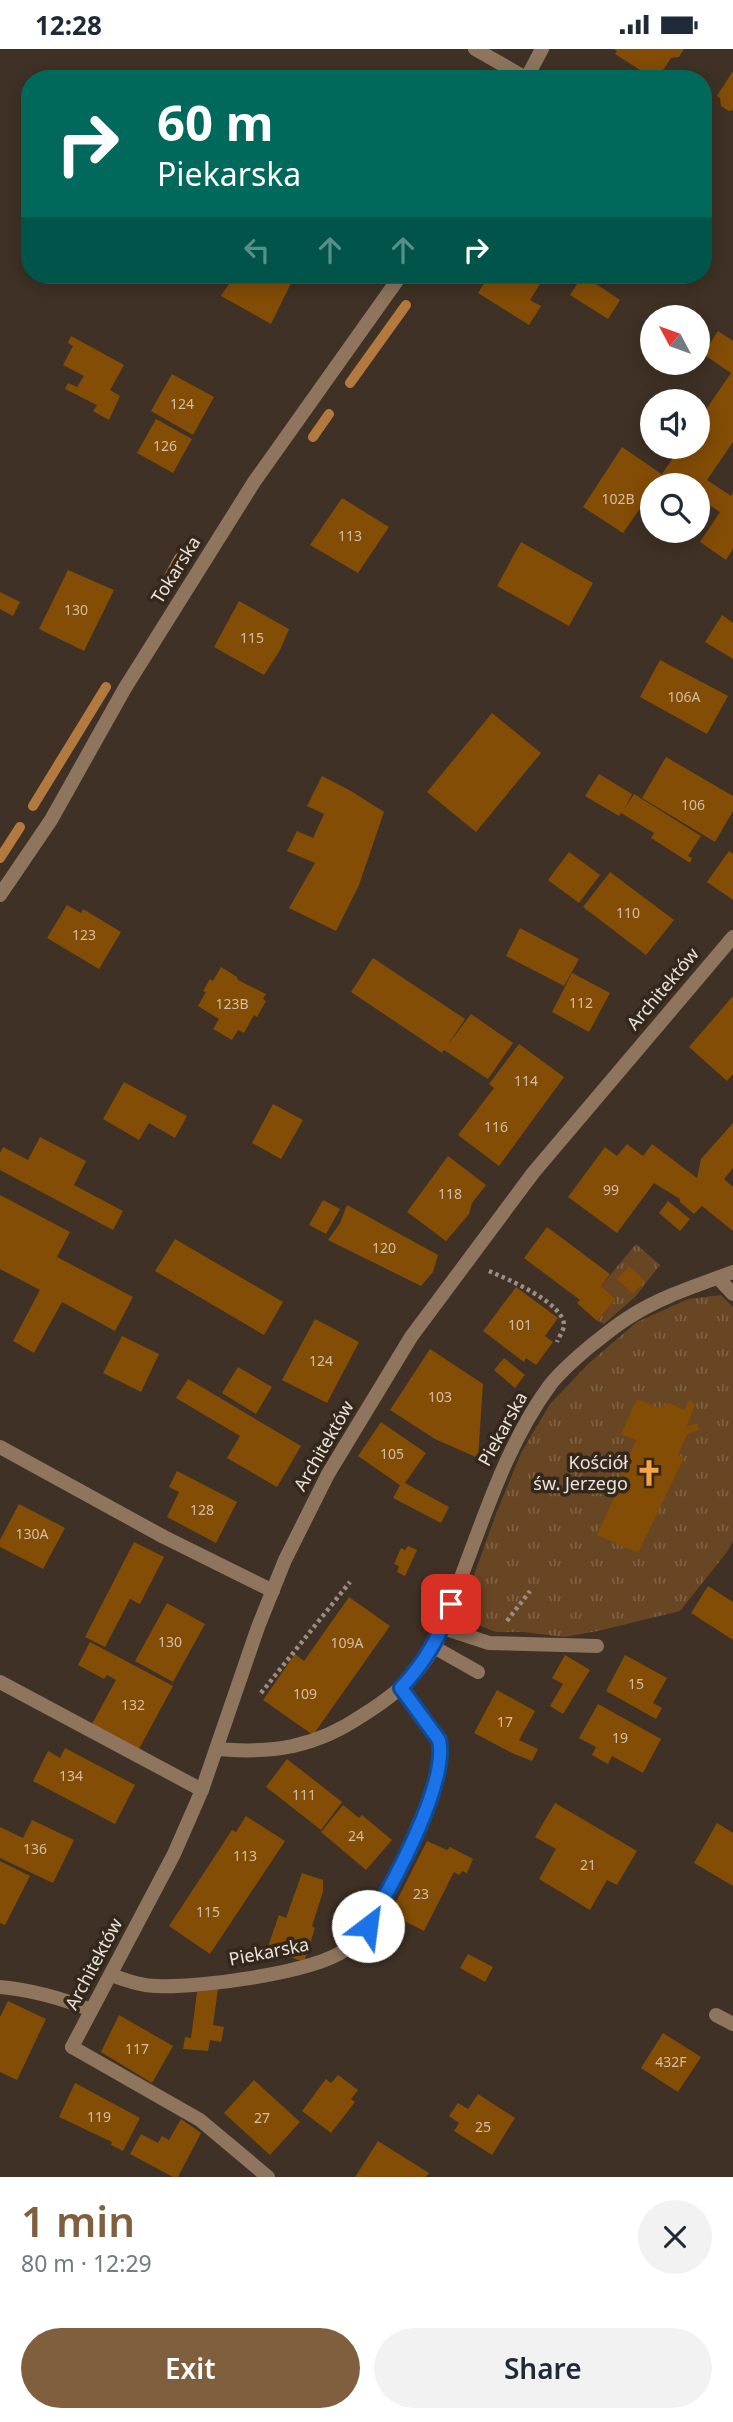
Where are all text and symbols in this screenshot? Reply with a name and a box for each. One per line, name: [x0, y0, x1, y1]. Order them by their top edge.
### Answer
text: 12:28: [35, 7, 102, 43]
text: 60 m: [157, 89, 274, 155]
icon: right: [42, 98, 133, 189]
text: Piekarska: [157, 152, 301, 195]
icon: left: [238, 231, 276, 269]
icon: ahead: [311, 231, 349, 269]
icon: ahead: [384, 231, 422, 269]
icon: right: [457, 231, 495, 269]
north arrow: [640, 305, 710, 375]
map controls: [640, 305, 710, 543]
button: sound: [640, 389, 710, 459]
house number: 124: [170, 394, 194, 413]
house number: 126: [153, 436, 177, 455]
button: search: [640, 473, 710, 543]
house number: 102B: [601, 489, 635, 508]
house number: 113: [338, 526, 362, 545]
street label: Tokarska: [145, 531, 205, 608]
house number: 130: [64, 600, 88, 619]
house number: 115: [240, 628, 264, 647]
house number: 106A: [668, 687, 701, 706]
house number: 106: [681, 795, 705, 814]
house number: 110: [616, 903, 640, 922]
house number: 123: [72, 925, 96, 944]
street label: Architektów: [621, 942, 704, 1035]
house number: 112: [569, 993, 593, 1012]
house number: 123B: [215, 994, 249, 1013]
house number: 114: [514, 1071, 538, 1090]
house number: 116: [484, 1117, 508, 1136]
house number: 99: [603, 1180, 619, 1199]
house number: 118: [438, 1184, 462, 1203]
house number: 120: [372, 1238, 396, 1257]
house number: 101: [508, 1315, 532, 1334]
house number: 124: [309, 1351, 333, 1370]
house number: 103: [428, 1387, 452, 1406]
street label: Piekarska: [472, 1387, 532, 1470]
street label: Architektów: [288, 1396, 359, 1495]
house number: 105: [380, 1444, 404, 1463]
place label: Kościół św. Jerzego: [533, 1450, 628, 1495]
church icon: Kościół św. Jerzego: [634, 1458, 664, 1488]
house number: 128: [190, 1500, 214, 1519]
house number: 130A: [16, 1524, 49, 1543]
pin: [421, 1574, 481, 1634]
icon: arrive: [432, 1585, 470, 1623]
house number: 130: [158, 1632, 182, 1651]
house number: 109A: [331, 1633, 364, 1652]
house number: 15: [628, 1674, 644, 1693]
house number: 109: [293, 1684, 317, 1703]
house number: 132: [121, 1695, 145, 1714]
house number: 17: [497, 1712, 513, 1731]
house number: 19: [612, 1728, 628, 1747]
house number: 134: [59, 1766, 83, 1785]
house number: 111: [292, 1785, 316, 1804]
house number: 24: [348, 1826, 364, 1845]
house number: 136: [23, 1839, 47, 1858]
house number: 113: [233, 1846, 257, 1865]
house number: 21: [580, 1855, 596, 1874]
house number: 23: [413, 1884, 429, 1903]
position arrow: [331, 1889, 405, 1963]
house number: 115: [196, 1902, 220, 1921]
street label: Architektów: [59, 1914, 127, 2013]
street label: Piekarska: [227, 1931, 311, 1971]
house number: 117: [125, 2039, 149, 2058]
house number: 432F: [655, 2052, 687, 2071]
house number: 119: [87, 2107, 111, 2126]
house number: 27: [254, 2108, 270, 2127]
house number: 25: [475, 2117, 491, 2136]
text: 1 min: [21, 2192, 135, 2249]
button: close: [638, 2200, 712, 2274]
text: 80 m · 12:29: [21, 2247, 152, 2279]
button: Exit: [21, 2328, 360, 2408]
button: Share: [374, 2328, 712, 2408]

